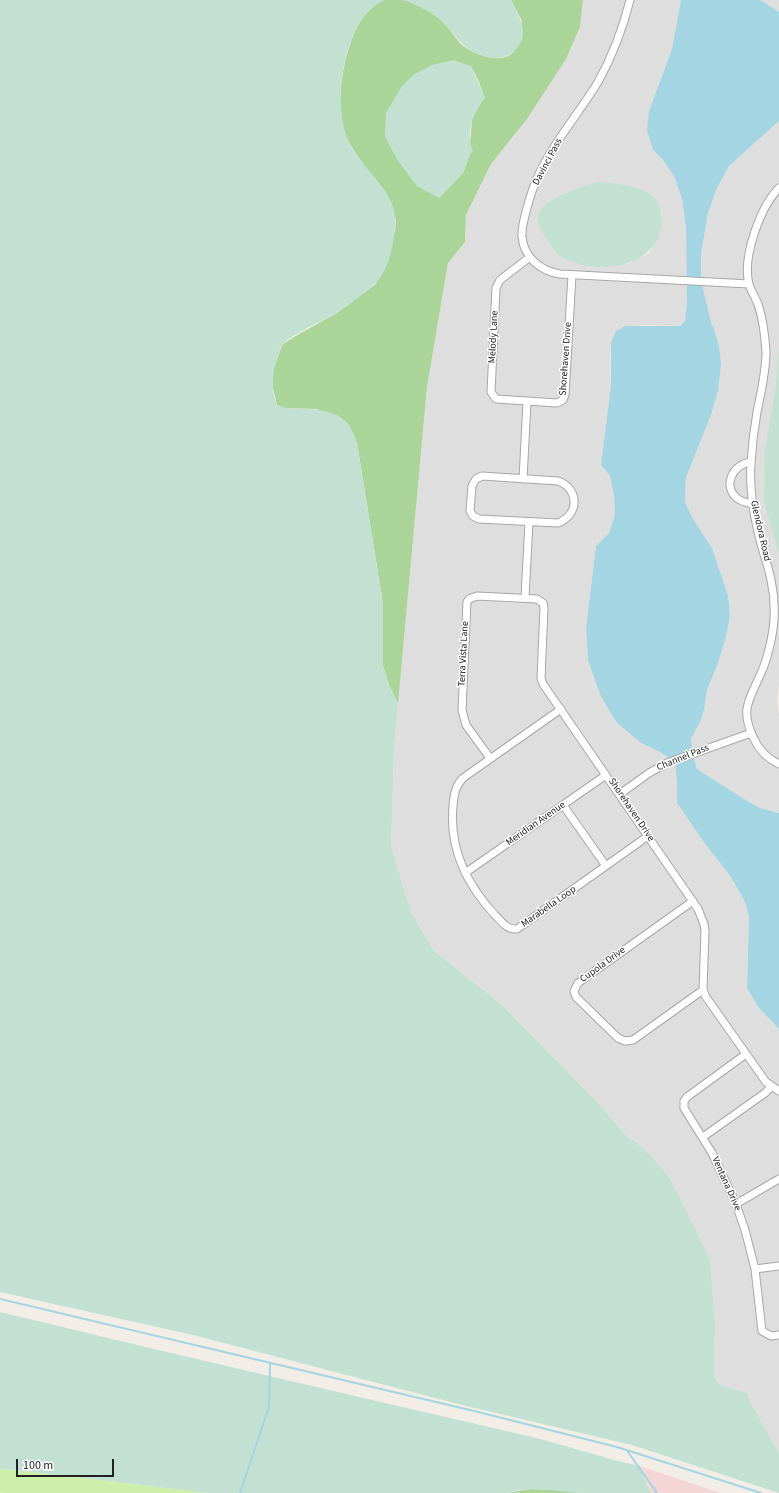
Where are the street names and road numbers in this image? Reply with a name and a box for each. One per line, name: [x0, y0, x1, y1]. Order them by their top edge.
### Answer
street label: Davinci Pass: [531, 136, 565, 188]
street label: Melody Lane: [487, 310, 501, 364]
street label: Shorehaven Drive: [557, 322, 575, 396]
street label: Glendora Road: [747, 500, 773, 562]
street label: Terra Vista Lane: [456, 621, 472, 687]
street label: Channel Pass: [655, 742, 711, 774]
street label: Shorehaven Drive: [605, 776, 657, 844]
street label: Meridian Avenue: [504, 799, 568, 849]
street label: Marabella Loop: [519, 884, 579, 930]
street label: Cupola Drive: [578, 944, 628, 986]
street label: Ventana Drive: [709, 1155, 743, 1213]

